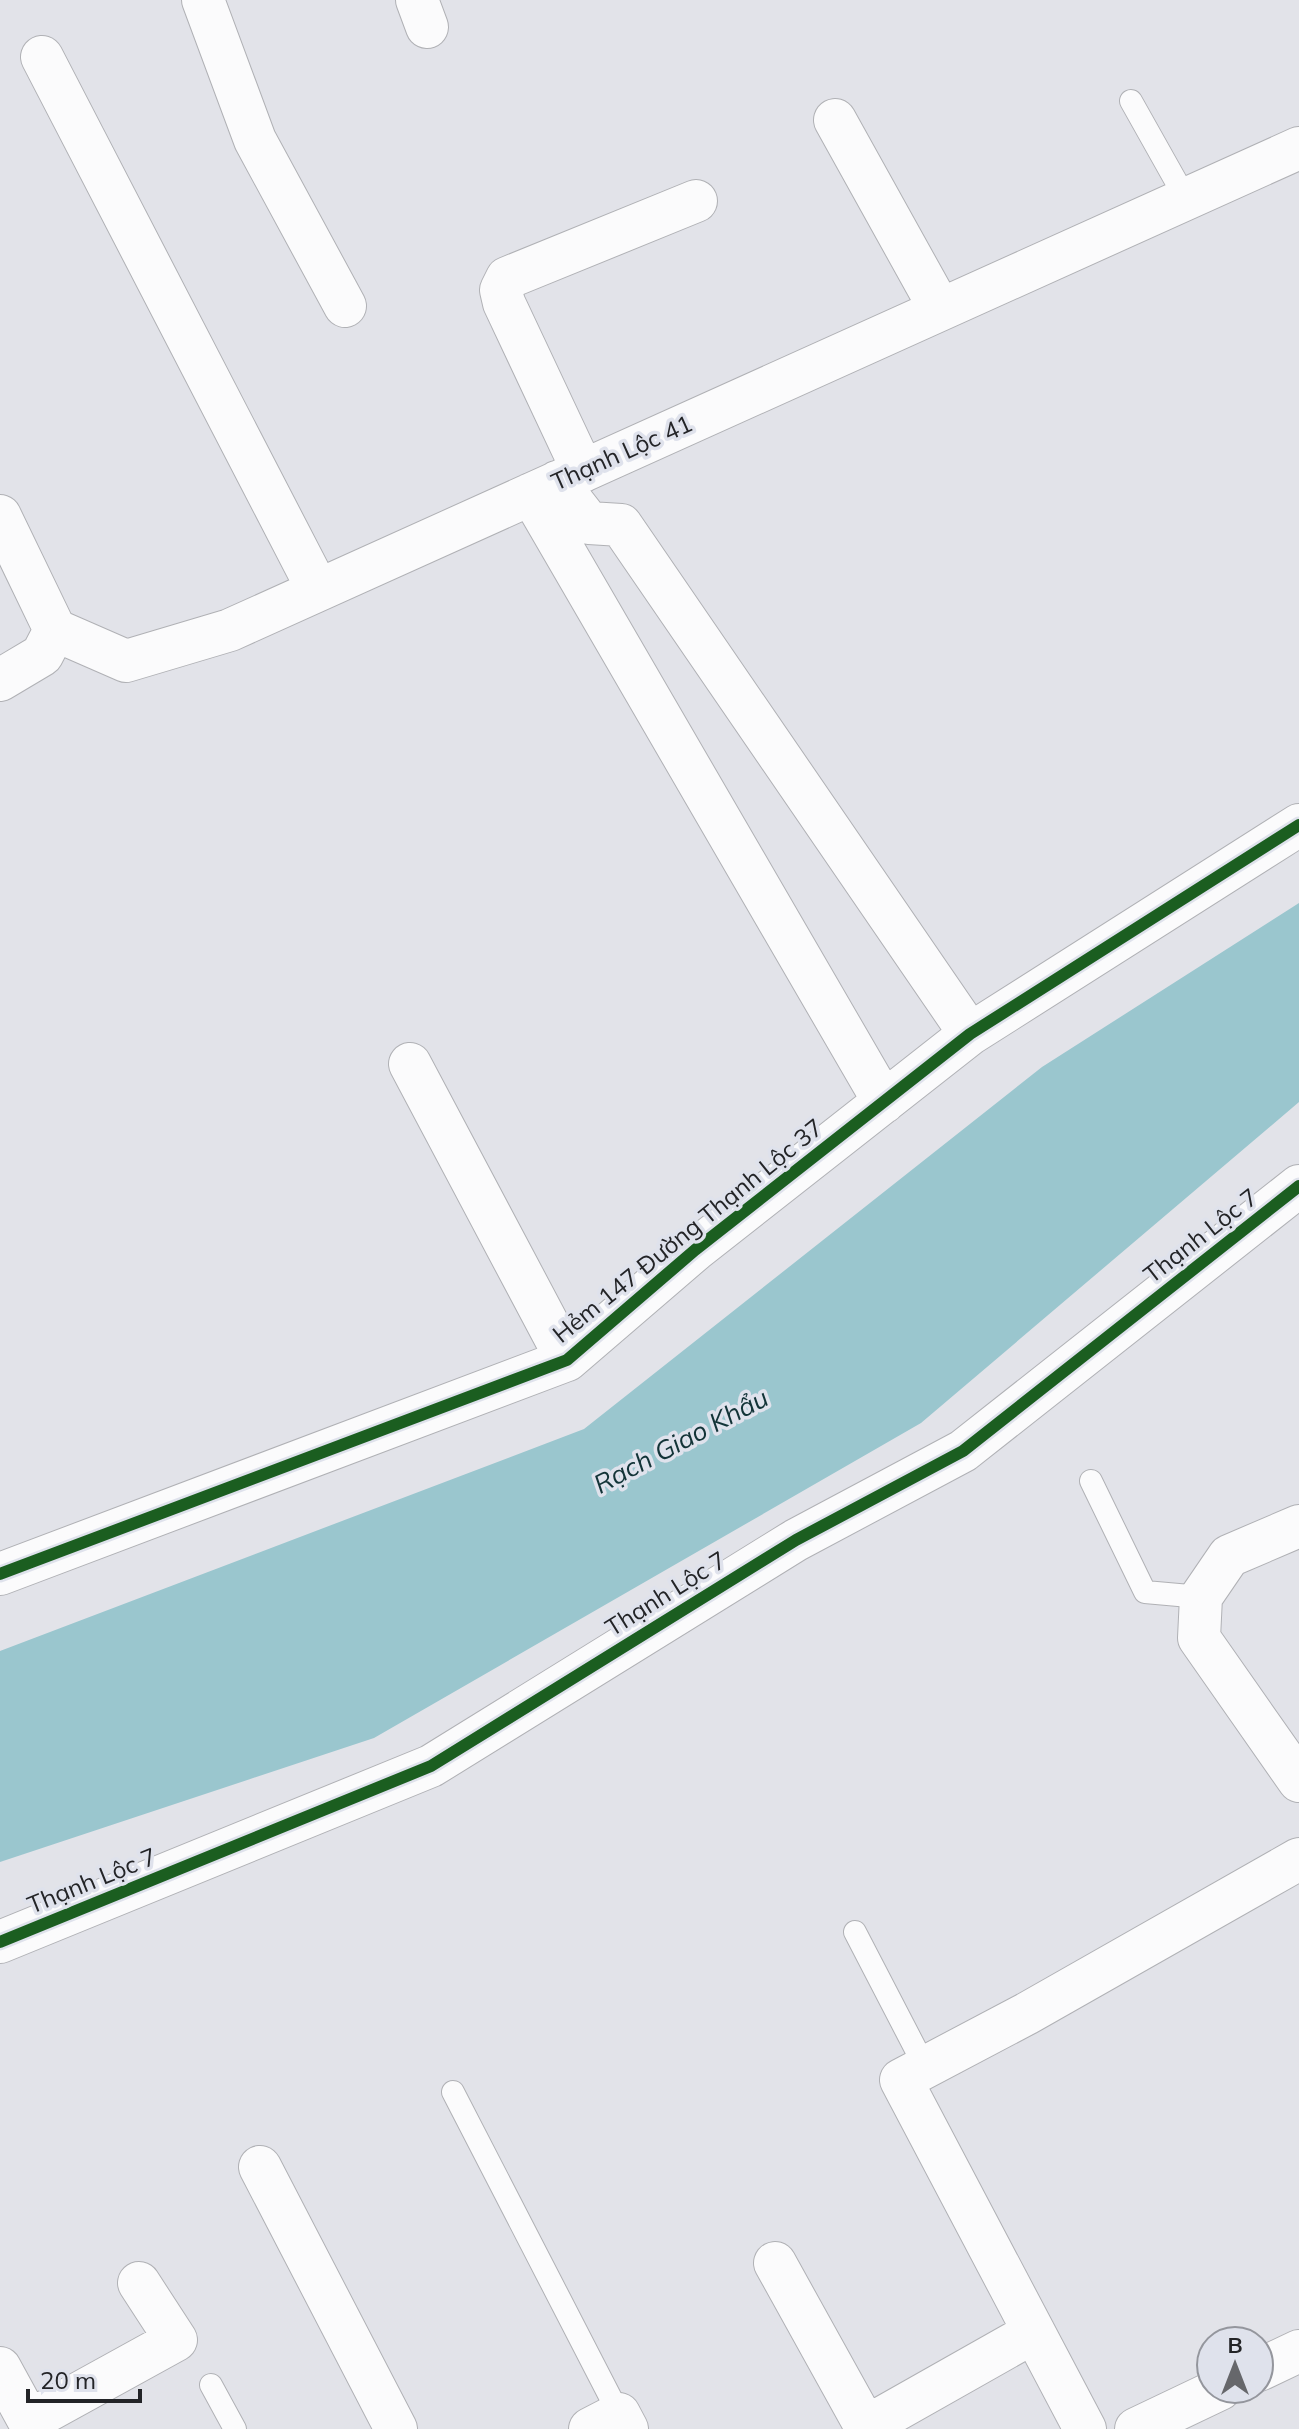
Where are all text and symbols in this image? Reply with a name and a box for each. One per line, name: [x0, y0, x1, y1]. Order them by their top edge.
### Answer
street label: Thạnh Lộc 41: [547, 408, 697, 496]
street label: Hẻm 147 Đường Thạnh Lộc 37: [546, 1112, 829, 1349]
street label: Thạnh Lộc 7: [1137, 1181, 1263, 1289]
water label: Rạch Giao Khẩu: [588, 1381, 774, 1500]
street label: Thạnh Lộc 7: [600, 1544, 731, 1642]
street label: Thạnh Lộc 7: [23, 1841, 161, 1920]
north arrow: [1195, 2325, 1275, 2405]
text: B: [1227, 2331, 1243, 2359]
scale bar: [28, 2353, 140, 2403]
text: 20 m: [40, 2365, 96, 2395]

